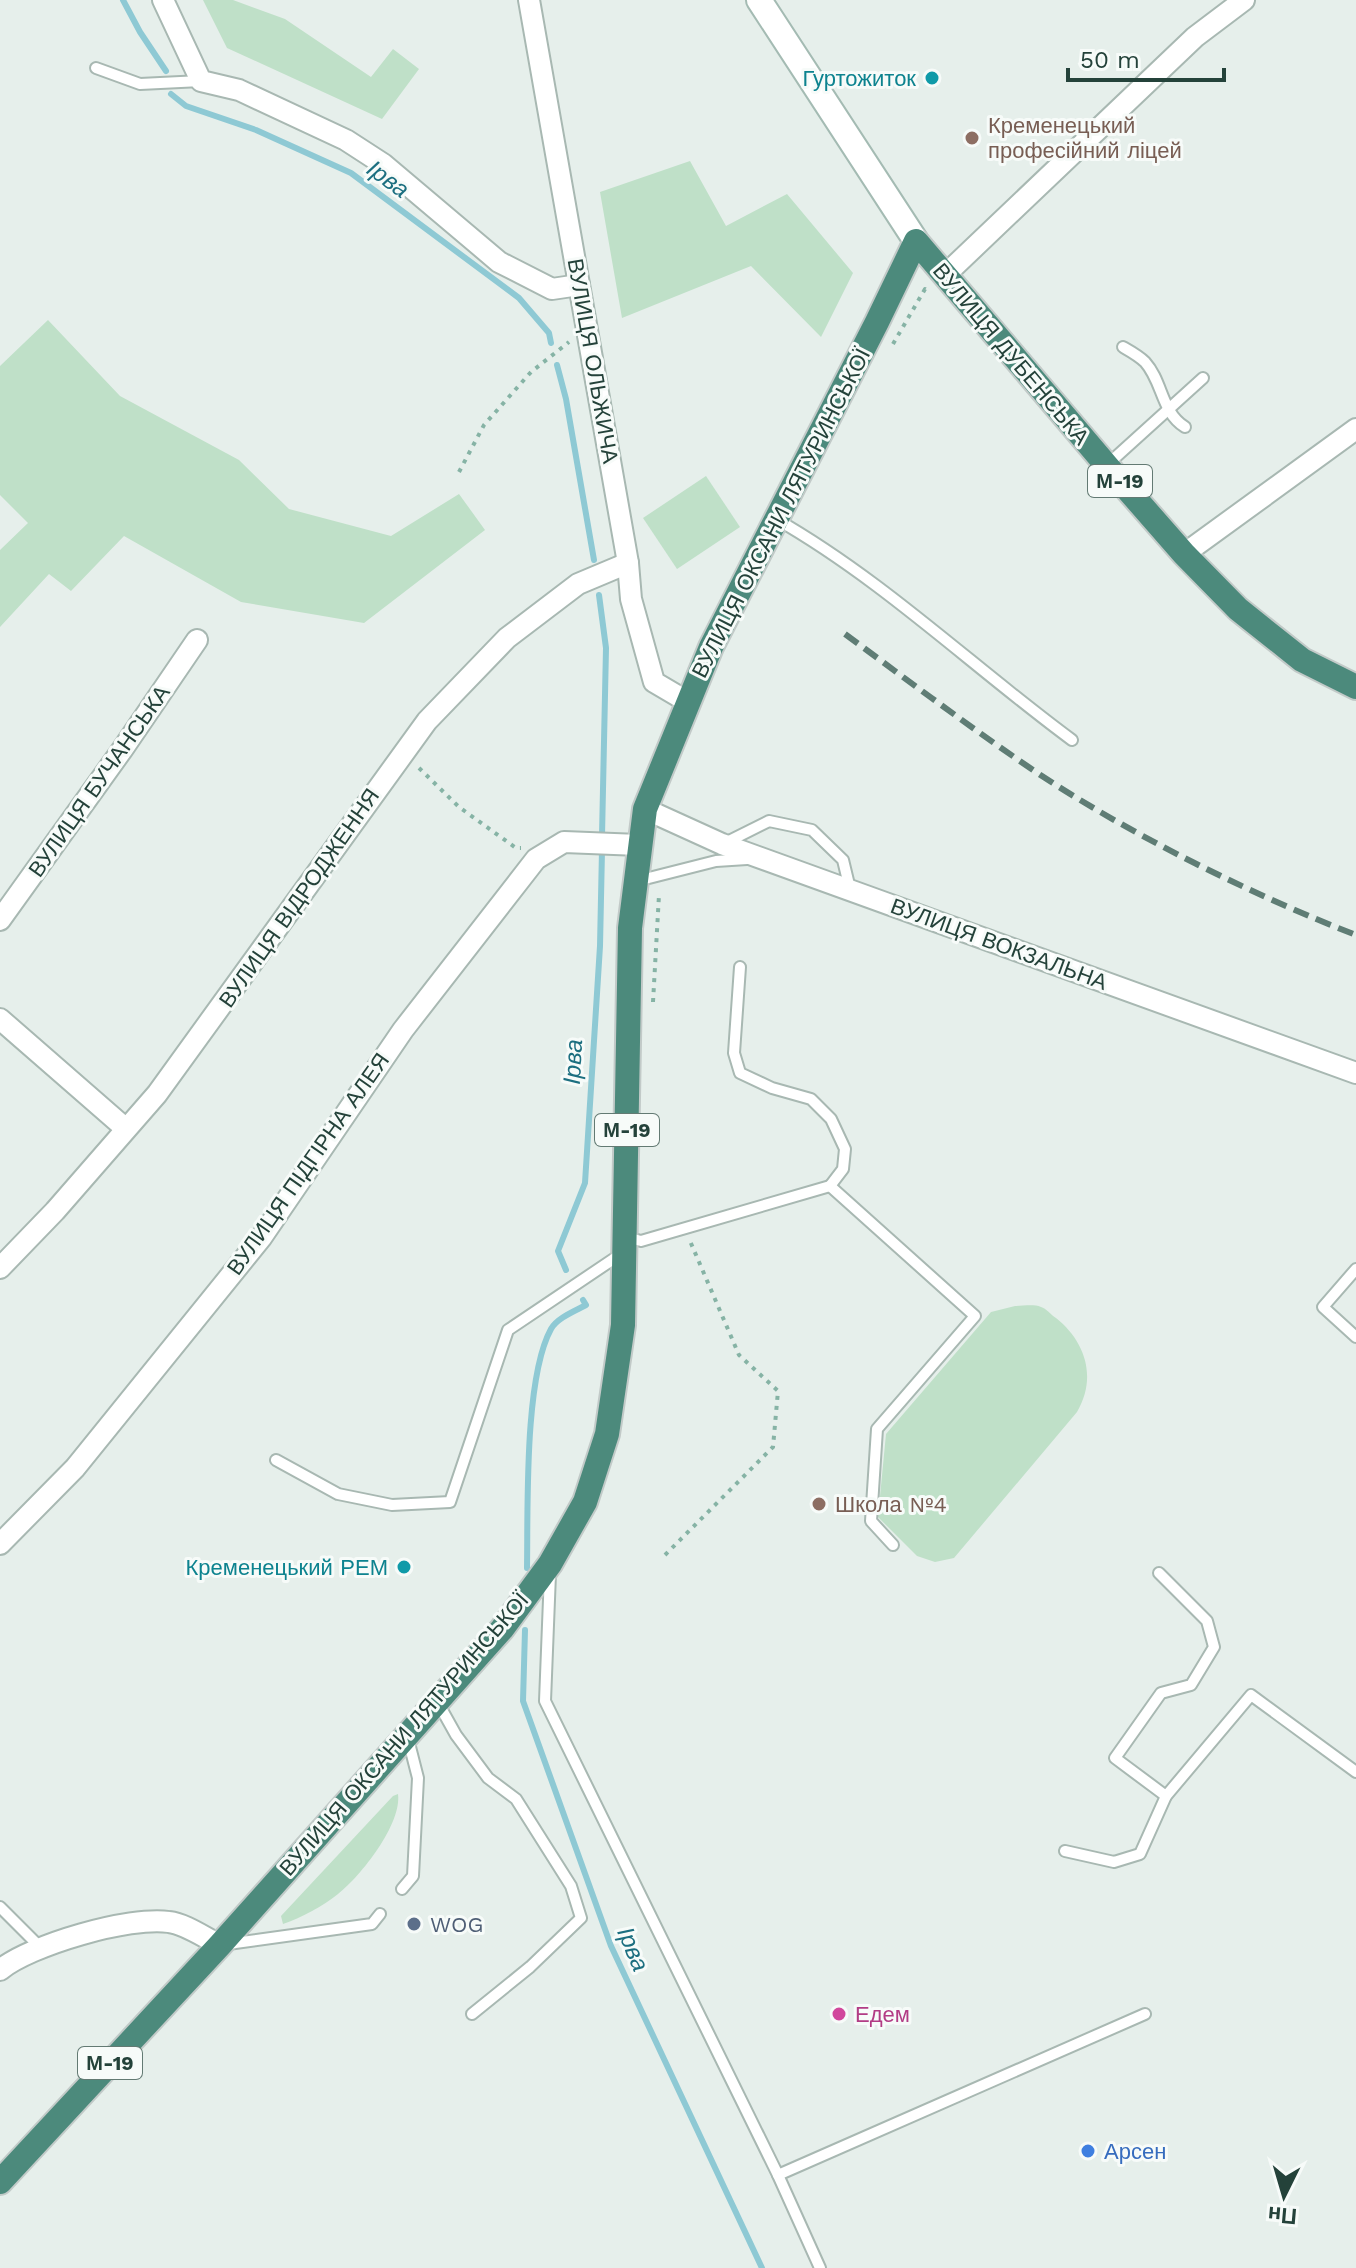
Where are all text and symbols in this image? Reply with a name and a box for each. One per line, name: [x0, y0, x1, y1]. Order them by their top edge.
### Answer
scale bar: [1068, 32, 1224, 82]
text: 50 m: [1080, 46, 1140, 74]
place label: Гуртожиток: [803, 66, 916, 91]
marker: Гуртожиток: [923, 69, 941, 87]
place label: Кременецький професійний ліцей: [988, 113, 1182, 163]
marker: Кременецький професійний ліцей: [963, 129, 981, 147]
water label: Ірва: [361, 154, 415, 204]
street label: ВУЛИЦЯ ОЛЬЖИЧА: [563, 257, 623, 466]
street label: ВУЛИЦЯ ДУБЕНСЬКА: [928, 258, 1094, 450]
street label: ВУЛИЦЯ ОКСАНИ ЛЯТУРИНСЬКОЇ: [687, 343, 876, 682]
road number: М-19: [1088, 465, 1152, 497]
street label: ВУЛИЦЯ БУЧАНСЬКА: [23, 680, 175, 882]
street label: ВУЛИЦЯ ВІДРОДЖЕННЯ: [214, 784, 384, 1012]
street label: ВУЛИЦЯ ВОКЗАЛЬНА: [887, 893, 1111, 995]
water label: Ірва: [558, 1039, 588, 1085]
street label: ВУЛИЦЯ ПІДГІРНА АЛЕЯ: [222, 1048, 394, 1280]
road number: М-19: [595, 1114, 659, 1146]
place label: Школа №4: [835, 1492, 947, 1517]
marker: Школа №4: [810, 1495, 828, 1513]
place label: Кременецький РЕМ: [186, 1555, 388, 1580]
marker: Кременецький РЕМ: [395, 1558, 413, 1576]
street label: ВУЛИЦЯ ОКСАНИ ЛЯТУРИНСЬКОЇ: [274, 1587, 534, 1880]
place label: WOG: [430, 1912, 483, 1937]
marker: WOG: [405, 1915, 423, 1933]
water label: Ірва: [611, 1923, 655, 1975]
place label: Едем: [855, 2002, 910, 2027]
marker: Едем: [830, 2005, 848, 2023]
road number: М-19: [78, 2047, 142, 2079]
place label: Арсен: [1104, 2139, 1166, 2164]
marker: Арсен: [1079, 2142, 1097, 2160]
north arrow: [1244, 2156, 1324, 2236]
text: Пн: [1267, 2202, 1298, 2229]

